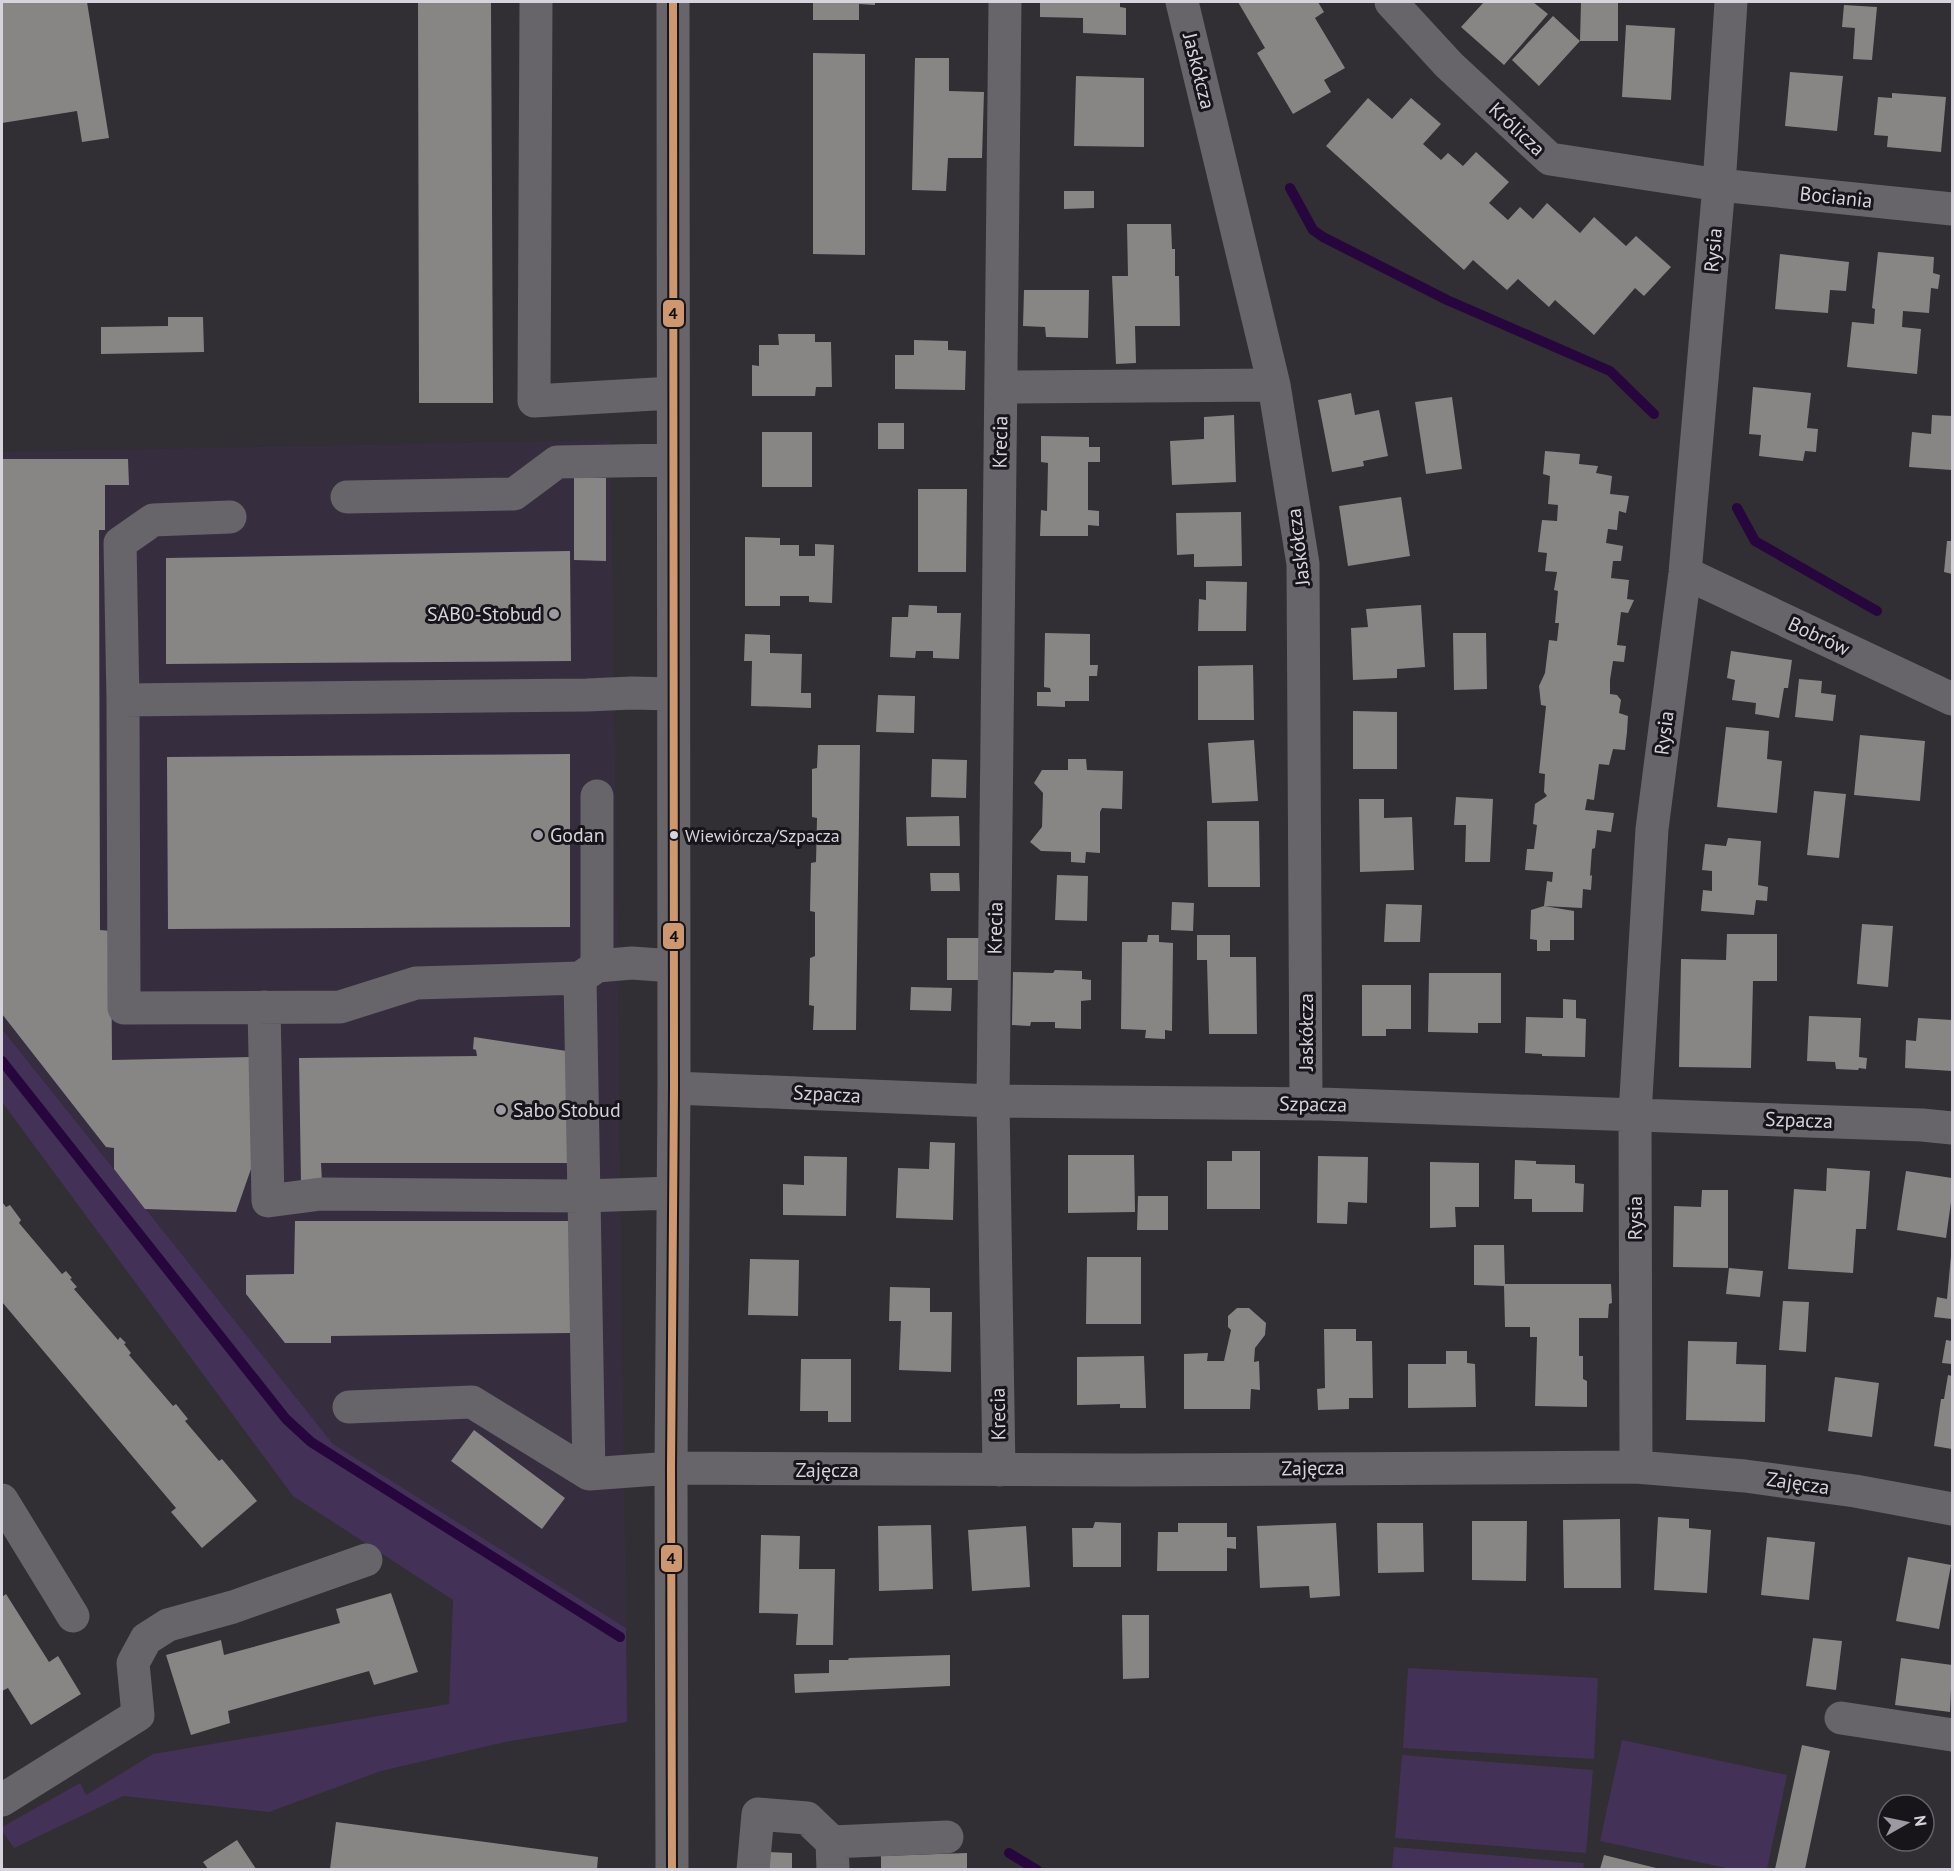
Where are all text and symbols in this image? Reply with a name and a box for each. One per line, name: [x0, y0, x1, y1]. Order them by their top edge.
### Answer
street label: Jaskółcza: [1177, 29, 1221, 112]
street label: Królicza: [1483, 96, 1551, 162]
street label: Bociania: [1798, 180, 1874, 214]
street label: Rysia: [1698, 227, 1728, 273]
line badge: 4: [662, 299, 685, 328]
text: 4: [668, 303, 678, 323]
street label: Krecia: [987, 415, 1013, 469]
street label: Jaskółcza: [1280, 507, 1316, 588]
place label: SABO-Stobud: [427, 601, 542, 627]
marker: SABO-Stobud: [547, 607, 561, 621]
street label: Bobrów: [1784, 610, 1854, 662]
street label: Rysia: [1648, 709, 1680, 757]
place label: Godan: [550, 822, 605, 848]
place label: Wiewiórcza/Szpacza: [685, 824, 840, 847]
marker: Godan: [531, 828, 545, 842]
marker: Wiewiórcza/Szpacza: [668, 829, 680, 841]
street label: Krecia: [982, 901, 1008, 955]
line badge: 4: [662, 922, 685, 950]
text: 4: [669, 926, 679, 946]
street label: Jaskółcza: [1293, 993, 1319, 1072]
street label: Szpacza: [792, 1079, 862, 1109]
street label: Szpacza: [1279, 1090, 1347, 1118]
place label: Sabo Stobud: [513, 1097, 621, 1123]
marker: Sabo Stobud: [494, 1103, 508, 1117]
street label: Szpacza: [1765, 1106, 1833, 1134]
street label: Rysia: [1622, 1196, 1648, 1240]
street label: Krecia: [985, 1387, 1011, 1441]
street label: Zajęcza: [1281, 1454, 1345, 1482]
street label: Zajęcza: [795, 1457, 859, 1483]
street label: Zajęcza: [1765, 1466, 1831, 1500]
line badge: 4: [660, 1544, 683, 1573]
text: 4: [666, 1548, 676, 1568]
north arrow: [1876, 1793, 1936, 1853]
text: N: [1910, 1814, 1932, 1827]

